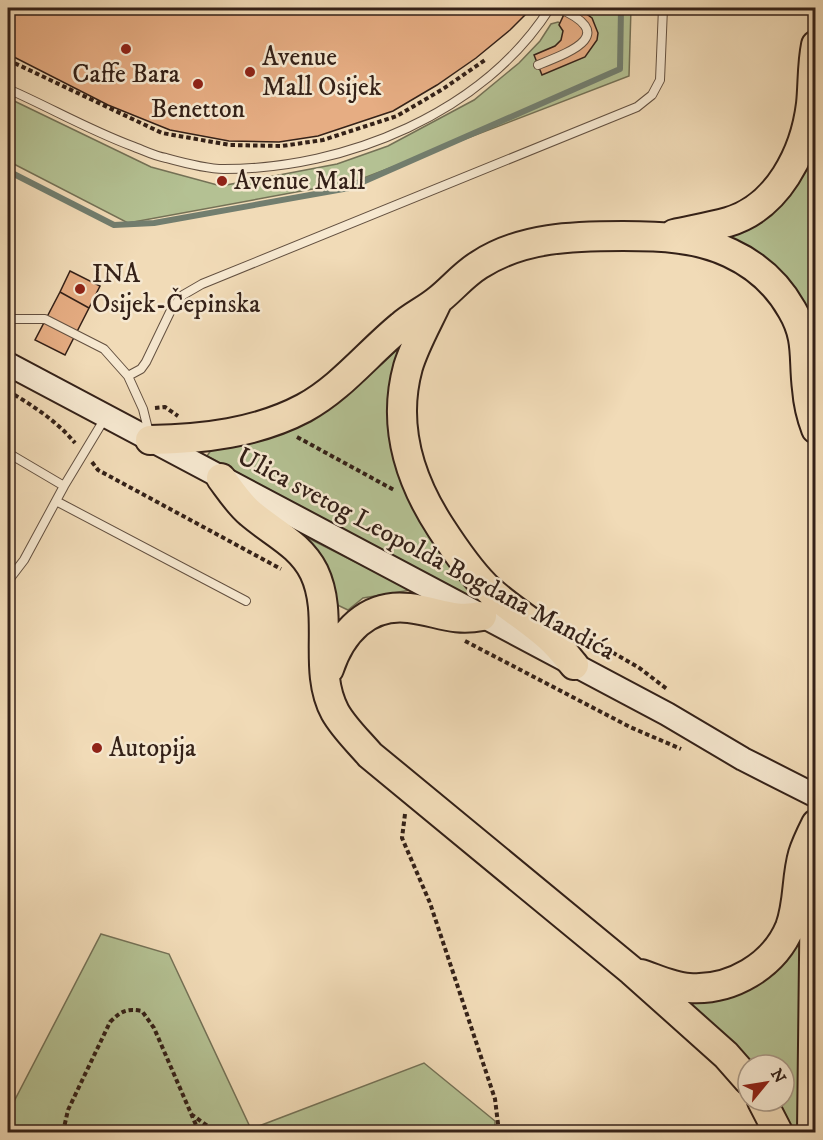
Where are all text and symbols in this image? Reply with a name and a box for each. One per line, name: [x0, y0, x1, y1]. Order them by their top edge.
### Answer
place label: Avenue Mall Osijek: [262, 41, 382, 104]
marker: Caffe Bara: [119, 42, 133, 56]
place label: Caffe Bara: [72, 58, 180, 91]
marker: Avenue Mall Osijek: [243, 65, 257, 79]
marker: Benetton: [191, 77, 205, 91]
place label: Benetton: [151, 93, 246, 126]
place label: Avenue Mall: [234, 165, 365, 198]
marker: Avenue Mall: [215, 174, 229, 188]
place label: INA Osijek-Čepinska: [92, 258, 260, 321]
marker: INA Osijek-Čepinska: [73, 282, 87, 296]
street label: Ulica svetog Leopolda Bogdana Mandića: [231, 440, 621, 668]
place label: Autopija: [109, 732, 196, 765]
marker: Autopija: [90, 741, 104, 755]
north arrow: [736, 1053, 796, 1113]
text: N: [766, 1065, 790, 1087]

